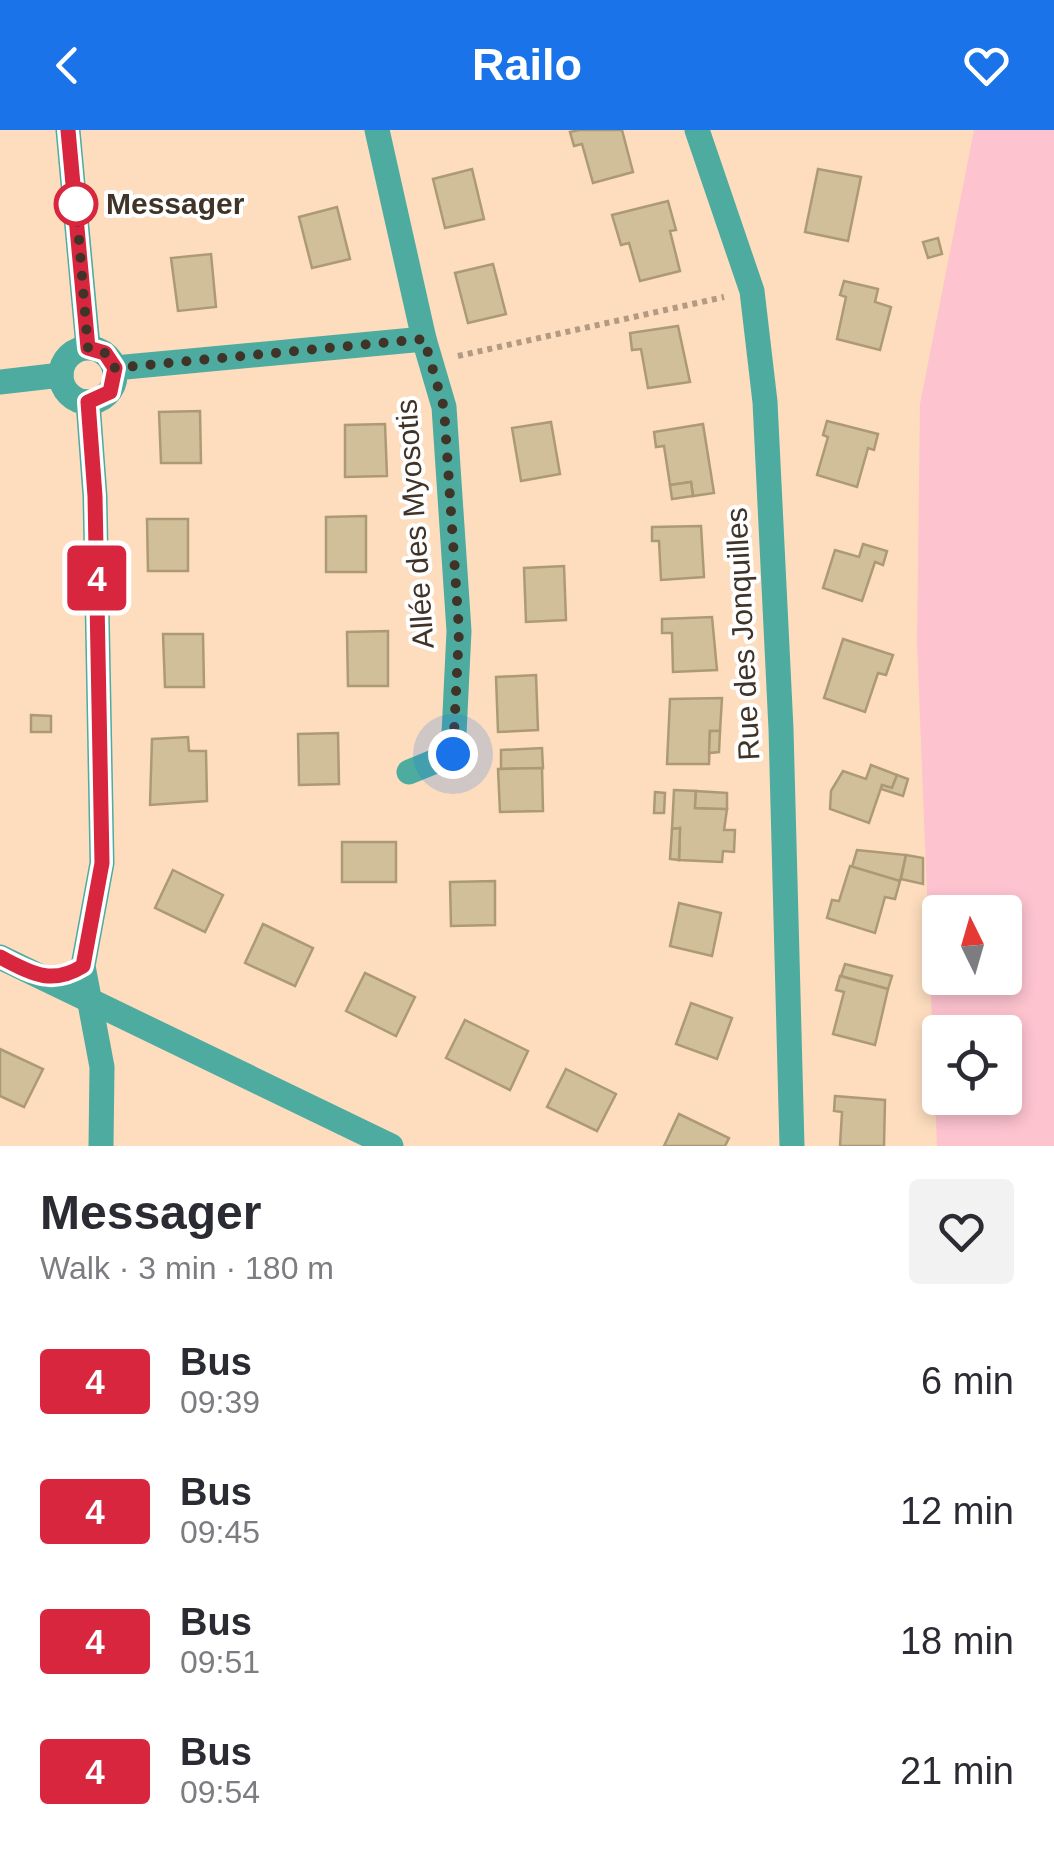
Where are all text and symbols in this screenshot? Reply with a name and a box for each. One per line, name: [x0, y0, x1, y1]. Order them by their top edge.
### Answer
icon: back: [40, 38, 95, 93]
icon: heart: [959, 38, 1014, 93]
text: Railo: [472, 39, 582, 90]
marker: Messager: [55, 183, 97, 225]
place label: Messager: [106, 187, 245, 220]
street label: Allée des Myosotis: [389, 398, 440, 650]
street label: Rue des Jonquilles: [719, 507, 766, 761]
line badge: 4: [64, 546, 130, 610]
text: 4: [87, 559, 107, 598]
your location: [428, 729, 478, 779]
north arrow: [922, 895, 1022, 995]
map controls: [922, 895, 1022, 1115]
button: locate: [922, 1015, 1022, 1115]
button: heart: [909, 1179, 1014, 1284]
text: Messager: [40, 1186, 261, 1239]
text: Walk · 3 min · 180 m: [40, 1250, 334, 1286]
text: Bus: [180, 1341, 252, 1383]
text: 6 min: [921, 1360, 1014, 1402]
text: 4: [85, 1362, 105, 1401]
text: 09:39: [180, 1384, 260, 1420]
text: Bus: [180, 1471, 252, 1513]
text: 12 min: [900, 1490, 1014, 1532]
text: 4: [85, 1492, 105, 1531]
text: 09:45: [180, 1514, 260, 1550]
text: Bus: [180, 1601, 252, 1643]
text: 18 min: [900, 1620, 1014, 1662]
text: 4: [85, 1622, 105, 1661]
text: 09:51: [180, 1644, 260, 1680]
text: Bus: [180, 1731, 252, 1773]
text: 21 min: [900, 1750, 1014, 1792]
text: 4: [85, 1752, 105, 1791]
text: 09:54: [180, 1774, 260, 1810]

